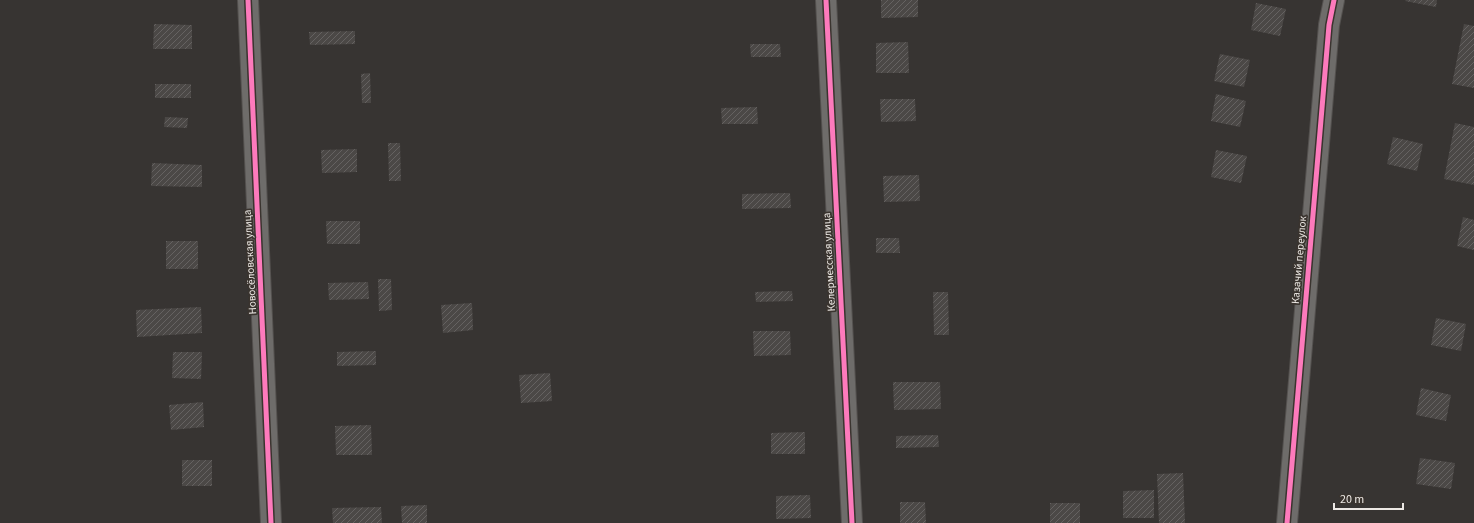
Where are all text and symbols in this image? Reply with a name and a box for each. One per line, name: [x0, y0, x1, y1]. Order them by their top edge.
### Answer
street label: Новосёловская улица: [240, 209, 260, 315]
street label: Келермесская улица: [819, 212, 839, 312]
street label: Казачий переулок: [1288, 215, 1310, 305]
scale bar: [1334, 485, 1403, 511]
text: 20 m: [1340, 491, 1364, 508]

